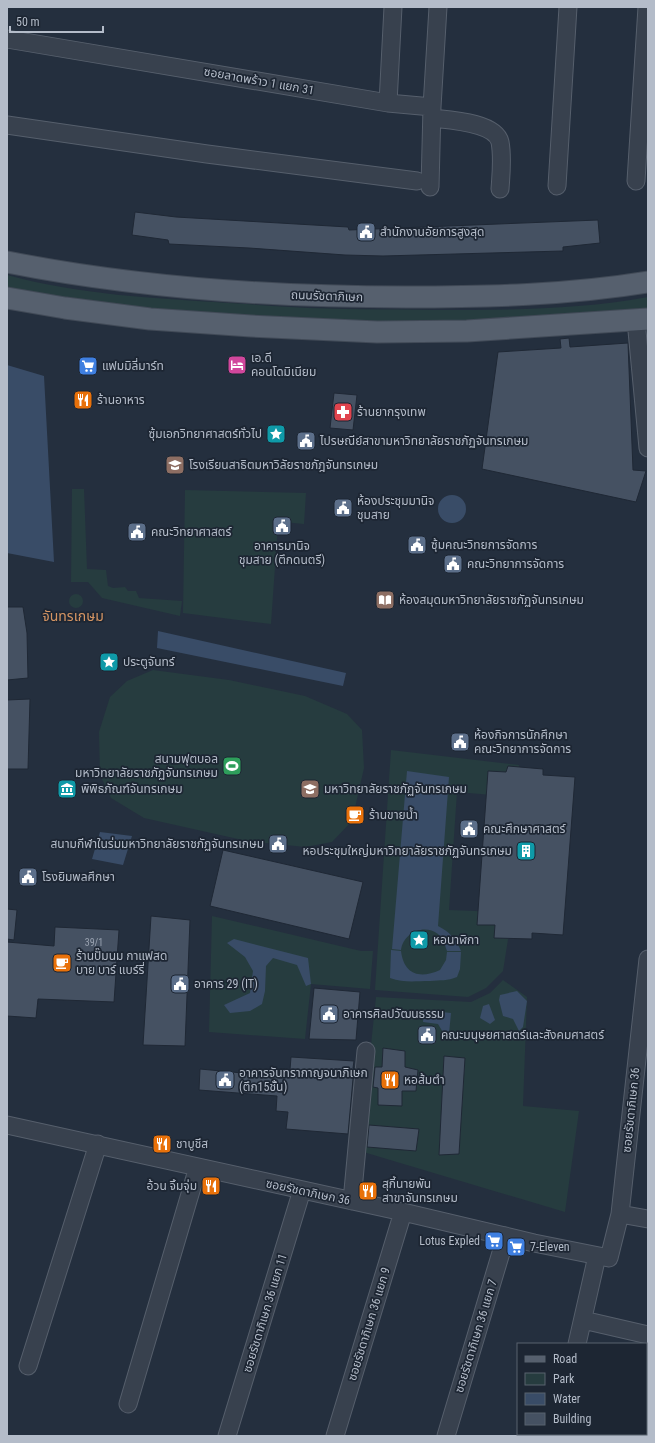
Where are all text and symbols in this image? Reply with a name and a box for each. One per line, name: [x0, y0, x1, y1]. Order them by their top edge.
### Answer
scale bar: [10, 8, 103, 34]
text: 50 m: [16, 15, 40, 29]
street label: ซอยลาดพร้าว 1 แยก 31: [203, 64, 315, 98]
public building icon: สำนักงานอัยการสูงสุด: [355, 221, 377, 243]
place label: สำนักงานอัยการสูงสุด: [380, 225, 484, 239]
street label: ถนนรัชดาภิเษก: [291, 288, 363, 304]
place label: เอ.ดี คอนโดมิเนียม: [251, 351, 316, 379]
hotel icon: เอ.ดี คอนโดมิเนียม: [226, 354, 248, 376]
supermarket icon: แฟมมิลี่มาร์ท: [77, 355, 99, 377]
place label: แฟมมิลี่มาร์ท: [102, 357, 164, 373]
restaurant icon: ร้านอาหาร: [72, 389, 94, 411]
place label: ร้านอาหาร: [97, 393, 145, 407]
pharmacy icon: ร้านยากรุงเทพ: [332, 401, 354, 423]
place label: ร้านยากรุงเทพ: [357, 405, 426, 419]
place icon: ซุ้มเอกวิทยาศาสตร์ทั่วไป: [265, 423, 287, 445]
place label: ซุ้มเอกวิทยาศาสตร์ทั่วไป: [148, 426, 262, 441]
public building icon: ไปรษณีย์สาขามหาวิทยาลัยราชภัฏจันทรเกษม: [295, 430, 317, 452]
place label: ไปรษณีย์สาขามหาวิทยาลัยราชภัฏจันทรเกษม: [319, 434, 529, 448]
school or university icon: โรงเรียนสาธิตมหาวิลัยราชภัฎจันทรเกษม: [164, 454, 186, 476]
place label: โรงเรียนสาธิตมหาวิลัยราชภัฎจันทรเกษม: [189, 458, 378, 472]
place label: ห้องประชุมมานิจ ชุมสาย: [357, 494, 435, 522]
public building icon: ห้องประชุมมานิจ ชุมสาย: [332, 497, 354, 519]
public building icon: อาคารมานิจ ชุมสาย (ตึกดนตรี): [271, 515, 293, 537]
public building icon: คณะวิทยาศาสตร์: [126, 521, 148, 543]
place label: คณะวิทยาศาสตร์: [151, 525, 232, 539]
public building icon: ซุ้มคณะวิทยการจัดการ: [406, 534, 428, 556]
place label: ซุ้มคณะวิทยการจัดการ: [431, 538, 537, 552]
place label: อาคารมานิจ ชุมสาย (ตึกดนตรี): [239, 539, 325, 567]
public building icon: คณะวิทยาการจัดการ: [442, 553, 464, 575]
place label: คณะวิทยาการจัดการ: [467, 557, 564, 571]
library icon: ห้องสมุดมหาวิทยาลัยราชภัฏจันทรเกษม: [374, 589, 396, 611]
place label: ห้องสมุดมหาวิทยาลัยราชภัฏจันทรเกษม: [399, 593, 584, 607]
district label: จันทรเกษม: [42, 608, 104, 624]
place icon: ประตูจันทร์: [98, 651, 120, 673]
place label: ประตูจันทร์: [123, 655, 175, 669]
place label: ห้องกิจการนักศึกษา คณะวิทยาการจัดการ: [474, 728, 571, 756]
public building icon: ห้องกิจการนักศึกษา คณะวิทยาการจัดการ: [449, 731, 471, 753]
place label: สนามฟุตบอล มหาวิทยาลัยราชภัฏจันทรเกษม: [75, 752, 218, 780]
sports icon: สนามฟุตบอล มหาวิทยาลัยราชภัฏจันทรเกษม: [221, 755, 243, 777]
museum icon: พิพิธภัณฑ์จันทรเกษม: [56, 778, 78, 800]
school or university icon: มหาวิทยาลัยราชภัฏจันทรเกษม: [299, 778, 321, 800]
place label: พิพิธภัณฑ์จันทรเกษม: [81, 782, 183, 796]
place label: มหาวิทยาลัยราชภัฏจันทรเกษม: [324, 782, 467, 796]
cafe icon: ร้านขายน้ำ: [344, 804, 366, 826]
place label: ร้านขายน้ำ: [369, 806, 418, 822]
public building icon: คณะศึกษาศาสตร์: [458, 818, 480, 840]
place label: คณะศึกษาศาสตร์: [483, 822, 566, 836]
public building icon: สนามกีฬาในร่มมหาวิทยาลัยราชภัฏจันทรเกษม: [267, 833, 289, 855]
place label: สนามกีฬาในร่มมหาวิทยาลัยราชภัฏจันทรเกษม: [51, 837, 264, 851]
building icon: หอประชุมใหญ่มหาวิทยาลัยราชภัฏจันทรเกษม: [515, 840, 537, 862]
place label: หอประชุมใหญ่มหาวิทยาลัยราชภัฏจันทรเกษม: [303, 844, 512, 858]
public building icon: โรงยิมพลศึกษา: [17, 866, 39, 888]
place label: โรงยิมพลศึกษา: [42, 870, 115, 884]
place icon: หอนาฬิกา: [408, 929, 430, 951]
place label: หอนาฬิกา: [433, 933, 479, 947]
house number: 39/1: [85, 937, 103, 948]
place label: ร้านปั๊มนม กาแฟสด บาย บาร์ แบร์รี่: [76, 947, 167, 977]
cafe icon: ร้านปั๊มนม กาแฟสด บาย บาร์ แบร์รี่: [51, 952, 73, 974]
public building icon: อาคาร 29 (IT): [169, 973, 191, 995]
place label: อาคาร 29 (IT): [194, 977, 258, 991]
public building icon: อาคารศิลปวัฒนธรรม: [318, 1003, 340, 1025]
place label: อาคารศิลปวัฒนธรรม: [343, 1007, 444, 1021]
public building icon: คณะมนุษยศาสตร์และสังคมศาสตร์: [416, 1024, 438, 1046]
place label: คณะมนุษยศาสตร์และสังคมศาสตร์: [441, 1028, 605, 1042]
place label: อาคารจันทรากาญจนาภิเษก (ตึก15ชั้น): [239, 1066, 368, 1094]
street label: ซอยรัชดาภิเษก 36: [620, 1067, 642, 1153]
public building icon: อาคารจันทรากาญจนาภิเษก (ตึก15ชั้น): [214, 1069, 236, 1091]
restaurant icon: หอส้มตำ: [379, 1069, 401, 1091]
place label: หอส้มตำ: [404, 1073, 445, 1087]
restaurant icon: ชาบูชีส: [151, 1133, 173, 1155]
place label: ชาบูชีส: [176, 1137, 208, 1151]
restaurant icon: อ้วน จิ้มจุ่ม: [200, 1175, 222, 1197]
place label: สุกี้นายพัน สาขาจันทรเกษม: [382, 1175, 458, 1205]
street label: ซอยรัชดาภิเษก 36: [265, 1176, 351, 1208]
place label: อ้วน จิ้มจุ่ม: [147, 1178, 197, 1193]
restaurant icon: สุกี้นายพัน สาขาจันทรเกษม: [357, 1180, 379, 1202]
supermarket icon: Lotus Expled: [483, 1230, 505, 1252]
place label: Lotus Expled: [419, 1234, 480, 1248]
supermarket icon: 7-Eleven: [505, 1236, 527, 1258]
place label: 7-Eleven: [530, 1240, 570, 1254]
street label: ซอยรัชดาภิเษก 36 แยก 11: [240, 1252, 290, 1374]
street label: ซอยรัชดาภิเษก 36 แยก 9: [345, 1266, 393, 1382]
street label: ซอยรัชดาภิเษก 36 แยก 7: [452, 1278, 500, 1394]
legend: [517, 1343, 647, 1435]
text: Road: [553, 1352, 577, 1366]
text: Park: [553, 1372, 575, 1386]
text: Water: [553, 1392, 581, 1406]
text: Building: [553, 1412, 591, 1426]

